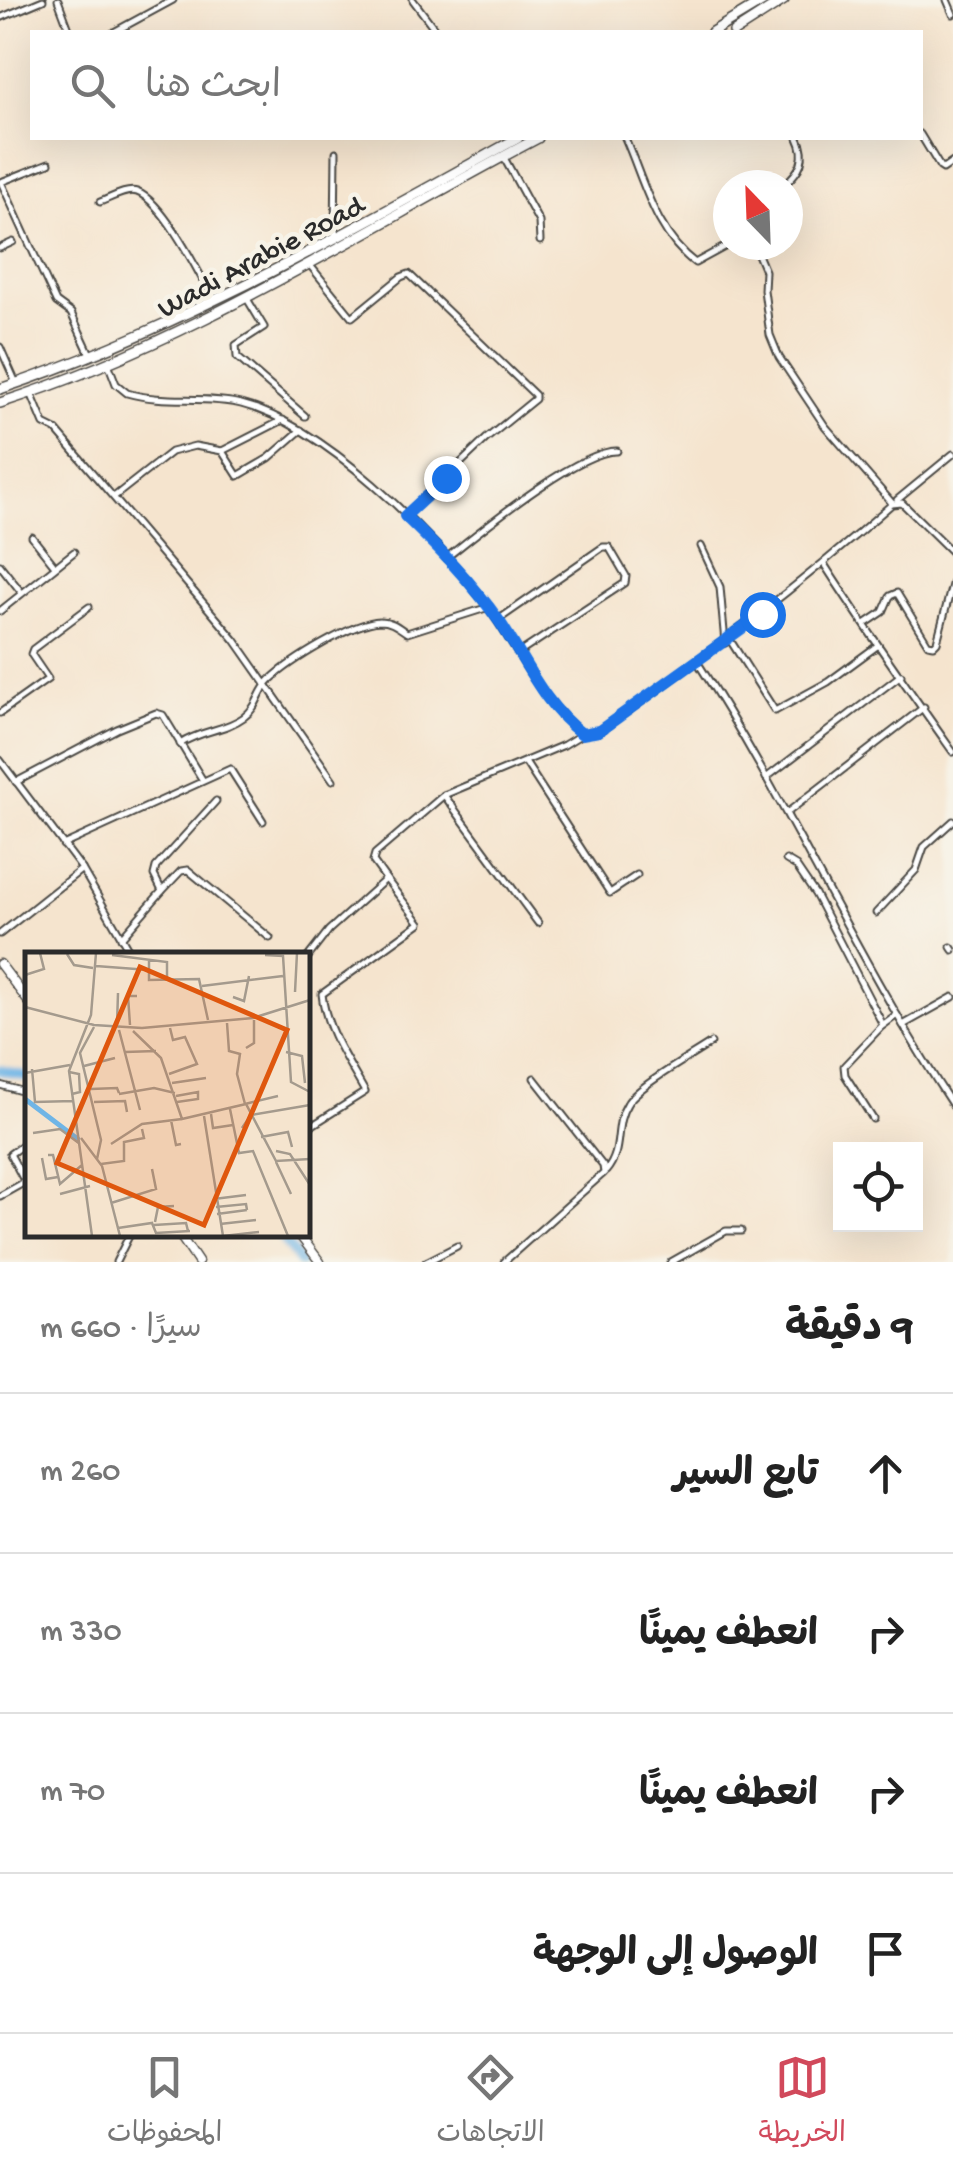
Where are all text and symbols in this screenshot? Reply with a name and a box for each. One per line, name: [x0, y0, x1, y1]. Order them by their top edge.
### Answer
search box: [30, 30, 923, 140]
icon: search: [65, 58, 120, 113]
text: ابحث هنا: [145, 67, 281, 111]
north arrow: [713, 170, 803, 260]
street label: Wadi Arabie Road: [153, 189, 373, 328]
route end: [424, 456, 470, 502]
route start: [740, 592, 786, 638]
inset map: [25, 952, 310, 1237]
map controls: [833, 1142, 923, 1232]
button: locate: [833, 1142, 923, 1232]
text: 9 دقيقة: [785, 1307, 913, 1356]
text: سيرًا · 660 m: [40, 1311, 202, 1349]
icon: ahead: [858, 1446, 913, 1501]
text: 260 m: [40, 1454, 120, 1492]
text: تابع السير: [674, 1455, 818, 1499]
icon: right: [858, 1606, 913, 1661]
text: 330 m: [40, 1614, 122, 1652]
text: انعطف يمينًا: [639, 1615, 818, 1659]
icon: right: [858, 1766, 913, 1821]
text: 70 m: [40, 1774, 105, 1812]
text: انعطف يمينًا: [639, 1775, 818, 1819]
icon: arrive: [858, 1926, 913, 1981]
text: الوصول إلى الوجهة: [533, 1935, 818, 1979]
tab: المحفوظات: [107, 2050, 222, 2156]
tab: الاتجاهات: [436, 2050, 545, 2156]
tab: الخريطة: [759, 2050, 846, 2156]

